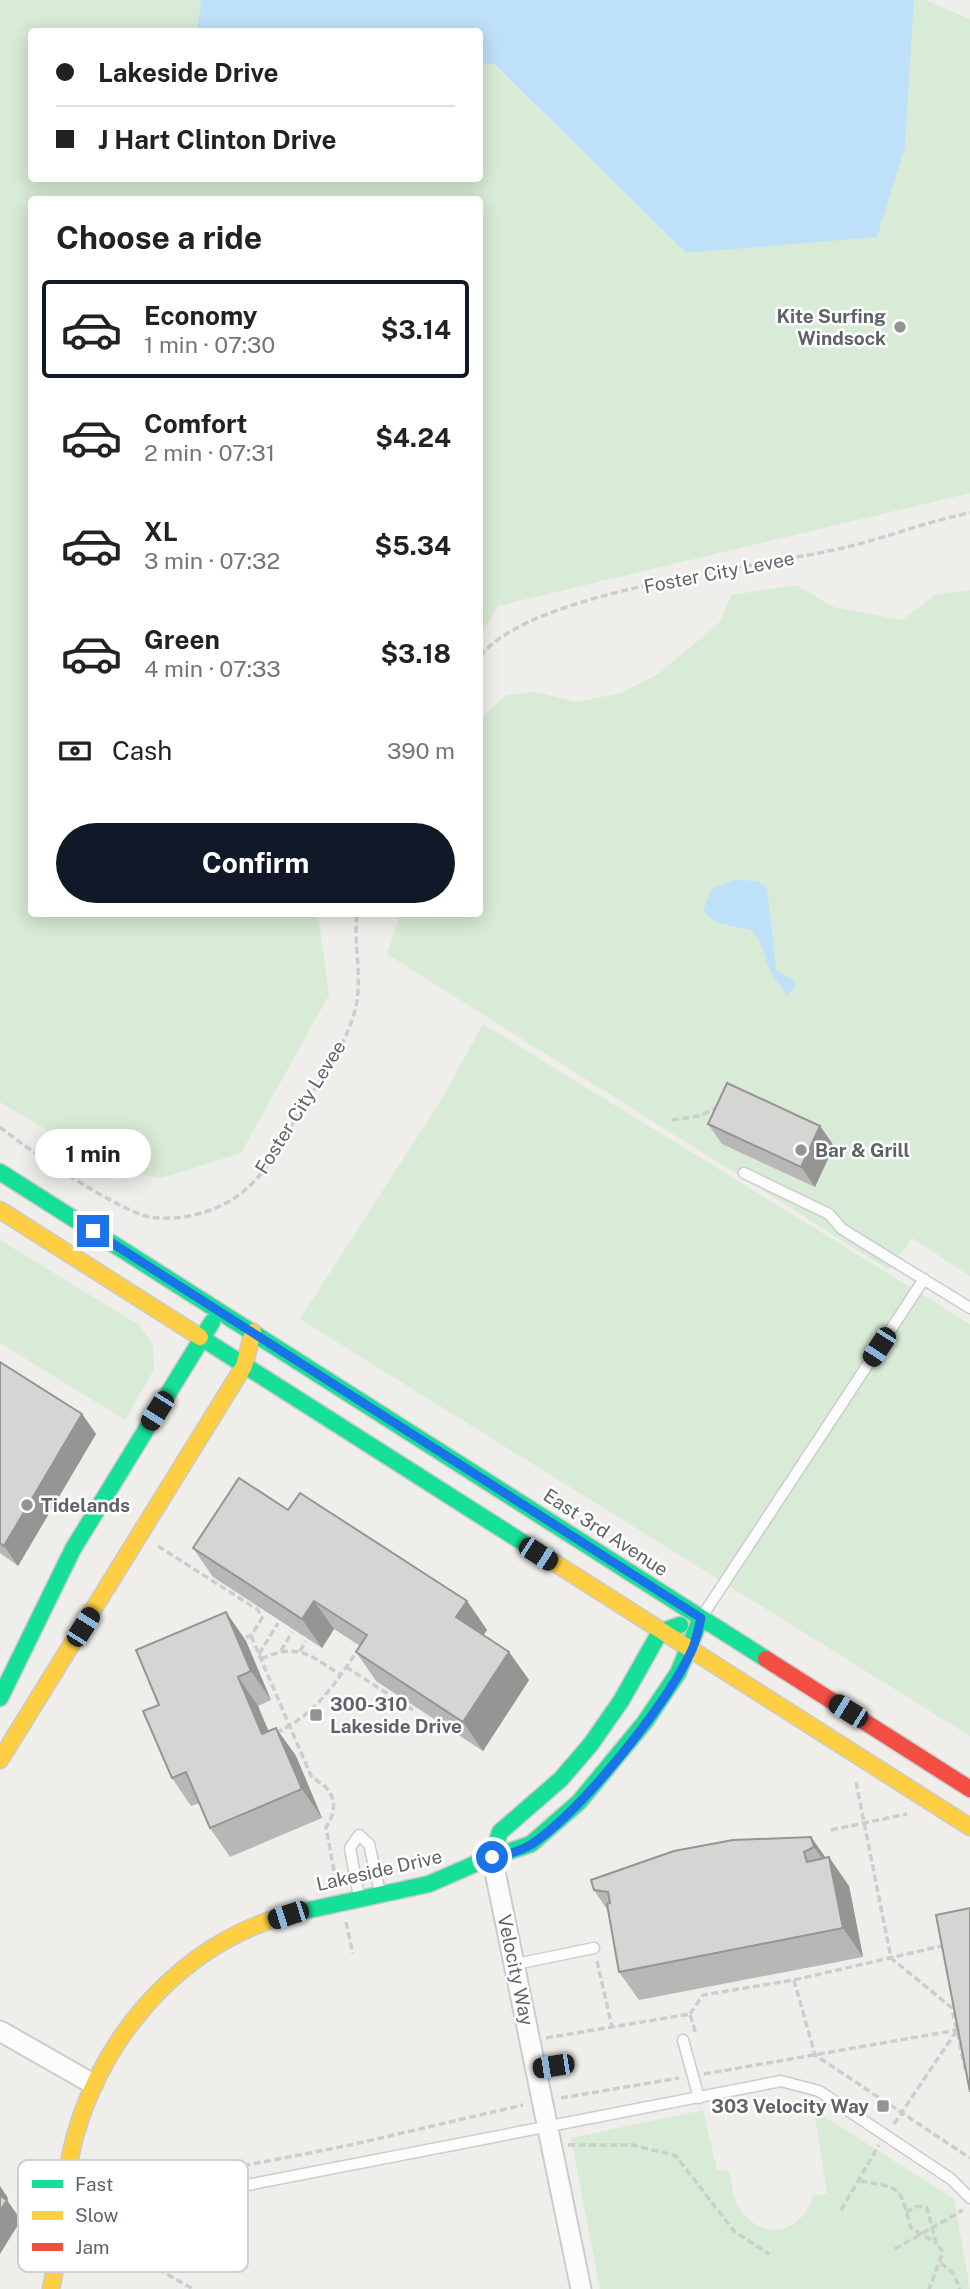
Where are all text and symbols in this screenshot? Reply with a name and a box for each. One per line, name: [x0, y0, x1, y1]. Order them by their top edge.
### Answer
text: Lakeside Drive: [98, 57, 279, 88]
text: J Hart Clinton Drive: [98, 124, 337, 155]
text: Choose a ride: [56, 219, 262, 256]
icon: car: [60, 298, 123, 361]
text: Economy: [144, 300, 257, 331]
place label: Kite Surfing Windsock: [776, 305, 886, 349]
text: $3.14: [381, 314, 451, 345]
marker: Kite Surfing Windsock: [892, 319, 908, 335]
text: 1 min · 07:30: [144, 331, 275, 358]
icon: car: [60, 406, 123, 469]
text: Comfort: [144, 408, 247, 439]
text: $4.24: [375, 422, 451, 453]
text: 2 min · 07:31: [144, 439, 275, 466]
icon: car: [60, 514, 123, 577]
text: XL: [144, 516, 178, 547]
text: $5.34: [374, 530, 451, 561]
text: 3 min · 07:32: [144, 547, 280, 574]
street label: Foster City Levee: [642, 547, 796, 597]
icon: car: [60, 622, 123, 685]
text: Green: [144, 624, 220, 655]
text: $3.18: [380, 638, 451, 669]
text: 4 min · 07:33: [144, 655, 281, 682]
icon: cash: [56, 732, 94, 770]
text: Cash: [112, 735, 172, 766]
text: 390 m: [387, 737, 455, 764]
button: Confirm: [56, 823, 455, 903]
street label: Foster City Levee: [250, 1036, 350, 1178]
callout: 1 min: [35, 1130, 151, 1178]
place label: Bar & Grill: [815, 1139, 910, 1161]
text: 1 min: [65, 1140, 121, 1167]
marker: Bar & Grill: [793, 1142, 809, 1158]
route end: [77, 1215, 109, 1247]
car: [859, 1324, 900, 1370]
car: [137, 1388, 178, 1434]
street label: East 3rd Avenue: [540, 1484, 672, 1580]
place label: Tidelands: [41, 1494, 130, 1516]
marker: Tidelands: [19, 1497, 35, 1513]
car: [515, 1534, 562, 1574]
car: [63, 1604, 104, 1650]
car: [825, 1691, 872, 1731]
place label: 300-310 Lakeside Drive: [330, 1693, 462, 1737]
marker: 300-310 Lakeside Drive: [308, 1707, 324, 1723]
route start: [476, 1841, 508, 1873]
street label: Lakeside Drive: [314, 1845, 444, 1895]
car: [265, 1899, 312, 1931]
street label: Velocity Way: [494, 1912, 538, 2028]
car: [531, 2052, 576, 2080]
place label: 303 Velocity Way: [711, 2095, 869, 2117]
marker: 303 Velocity Way: [875, 2098, 891, 2114]
legend: [18, 2160, 248, 2272]
text: Fast: [75, 2173, 113, 2195]
text: Slow: [75, 2204, 119, 2226]
text: Jam: [75, 2236, 109, 2258]

